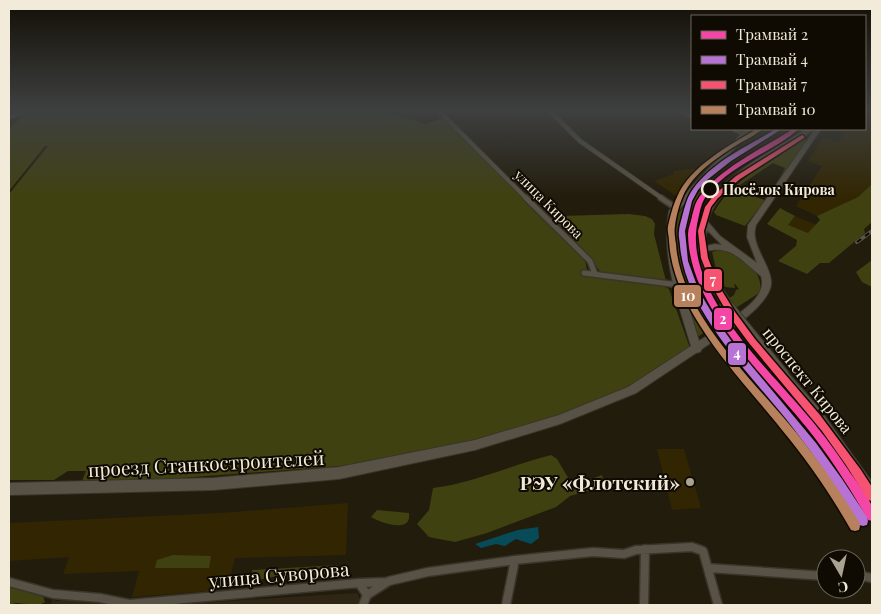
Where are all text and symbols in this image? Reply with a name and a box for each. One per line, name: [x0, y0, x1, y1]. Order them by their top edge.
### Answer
legend: [691, 15, 866, 130]
text: Трамвай 2: [736, 24, 808, 44]
text: Трамвай 4: [736, 49, 808, 69]
text: Трамвай 7: [736, 74, 807, 94]
text: Трамвай 10: [736, 99, 816, 119]
street label: улица Кирова: [510, 165, 588, 243]
marker: Посёлок Кирова: [701, 180, 719, 198]
place label: Посёлок Кирова: [723, 180, 836, 199]
line badge: 7: [703, 268, 723, 292]
text: 7: [710, 270, 717, 289]
line badge: 10: [673, 284, 702, 308]
text: 10: [681, 286, 695, 305]
line badge: 2: [713, 307, 733, 331]
text: 2: [719, 309, 727, 328]
street label: проспект Кирова: [759, 322, 857, 438]
line badge: 4: [727, 342, 747, 366]
text: 4: [733, 343, 741, 362]
street label: проезд Станкостроителей: [87, 444, 325, 482]
place label: РЭУ «Флотский»: [520, 469, 680, 495]
marker: РЭУ «Флотский»: [684, 476, 696, 488]
north arrow: [816, 549, 866, 599]
street label: улица Суворова: [207, 555, 351, 593]
text: С: [837, 577, 849, 598]

